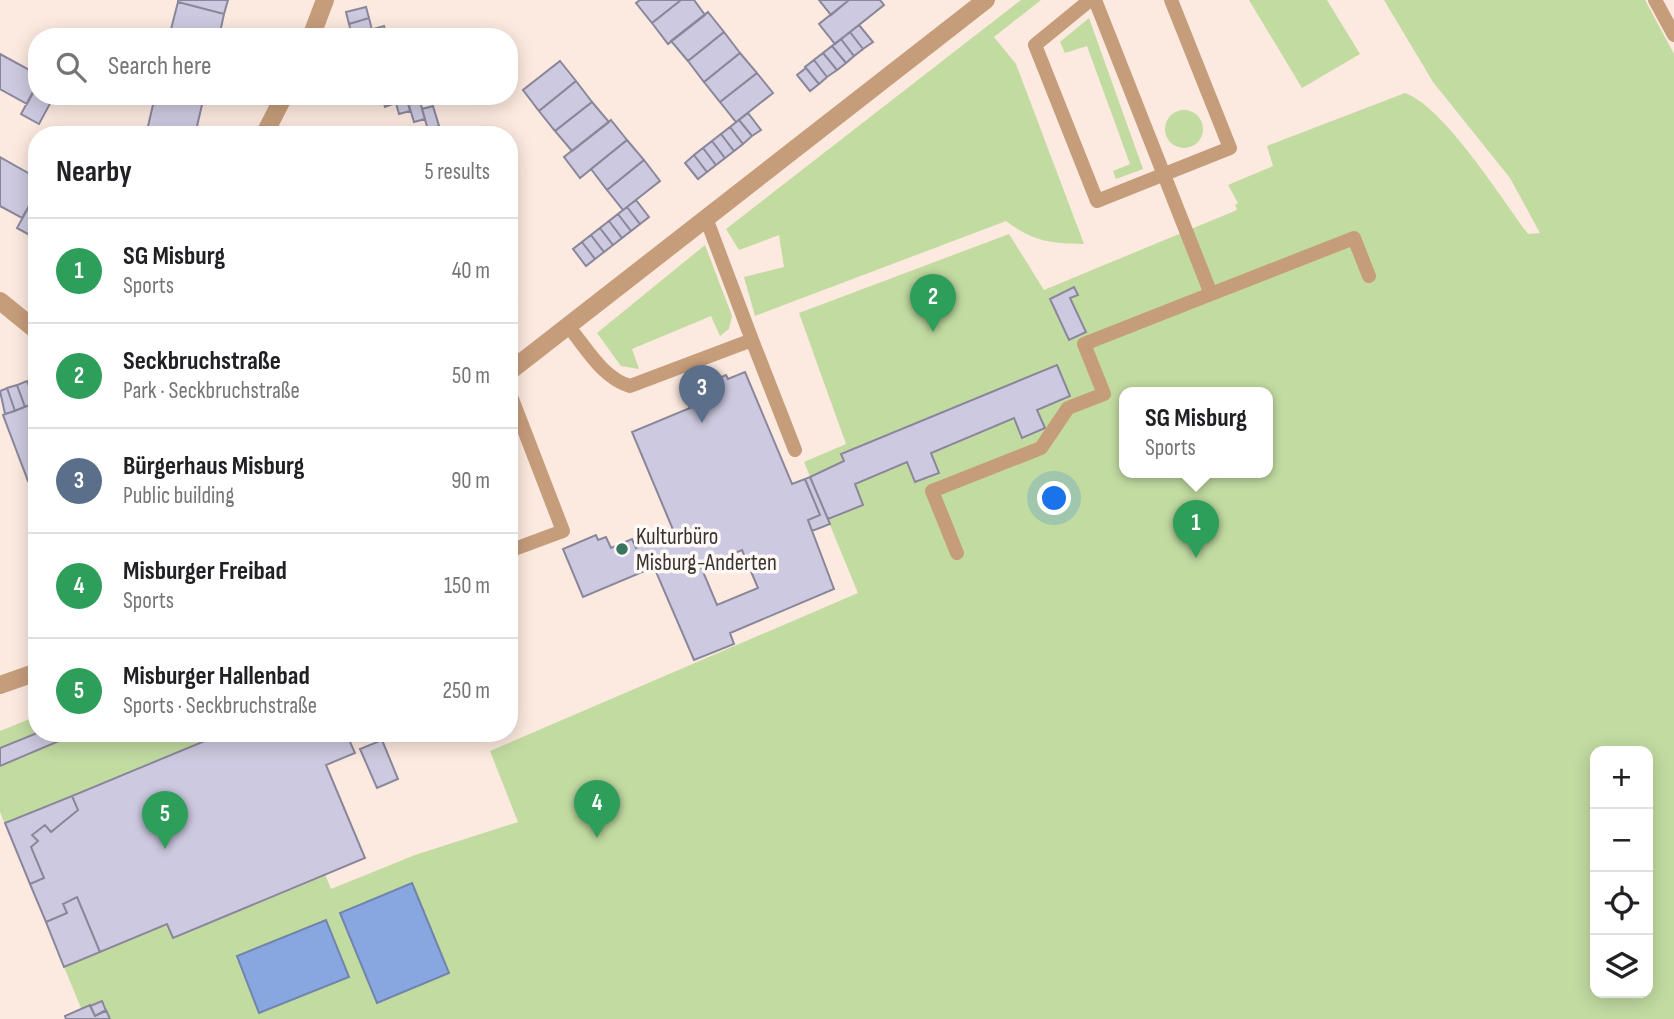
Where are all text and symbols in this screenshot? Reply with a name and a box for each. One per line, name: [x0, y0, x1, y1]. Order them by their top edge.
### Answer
search box: [28, 28, 518, 105]
icon: search: [52, 48, 90, 86]
text: Search here: [108, 51, 211, 82]
text: Nearby: [56, 154, 132, 190]
text: 5 results: [424, 158, 490, 186]
text: SG Misburg: [123, 241, 225, 272]
text: 1: [74, 257, 84, 285]
text: 40 m: [452, 257, 490, 285]
text: Sports: [123, 272, 174, 300]
pin: 2: [910, 274, 956, 332]
text: Seckbruchstraße: [123, 346, 281, 377]
text: 2: [74, 362, 84, 390]
text: 50 m: [452, 362, 490, 390]
pin: 3: [679, 365, 725, 423]
text: Park · Seckbruchstraße: [123, 377, 300, 405]
popup: [1119, 387, 1273, 478]
text: SG Misburg: [1145, 403, 1247, 434]
text: Sports: [1145, 434, 1196, 462]
text: Bürgerhaus Misburg: [123, 451, 304, 482]
text: 3: [74, 467, 84, 495]
text: 90 m: [451, 467, 490, 495]
your location: [1037, 481, 1071, 515]
text: Public building: [123, 482, 234, 510]
pin: 1: [1173, 500, 1219, 558]
place label: Kulturbüro Misburg-Anderten: [636, 523, 777, 577]
marker: Kulturbüro Misburg-Anderten: [614, 541, 630, 557]
text: Misburger Freibad: [123, 556, 287, 587]
text: 4: [74, 572, 84, 600]
text: 150 m: [444, 572, 490, 600]
text: Sports: [123, 587, 174, 615]
text: Misburger Hallenbad: [123, 661, 310, 692]
text: 5: [74, 677, 84, 705]
text: 250 m: [443, 677, 490, 705]
text: Sports · Seckbruchstraße: [123, 692, 317, 720]
map controls: [1590, 746, 1653, 998]
button: +: [1590, 746, 1653, 809]
pin: 4: [574, 780, 620, 838]
pin: 5: [142, 791, 188, 849]
button: −: [1590, 809, 1653, 872]
button: locate: [1590, 872, 1653, 935]
button: layers: [1590, 935, 1653, 998]

